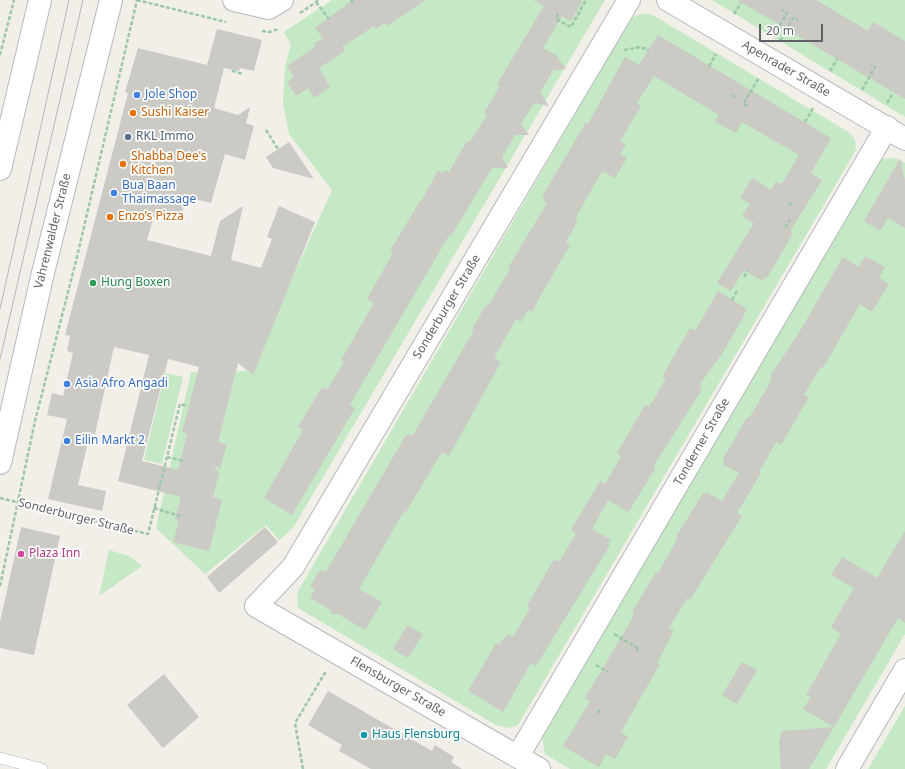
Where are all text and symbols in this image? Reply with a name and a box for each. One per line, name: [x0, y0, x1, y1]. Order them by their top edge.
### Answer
scale bar: [761, 16, 825, 42]
text: 20 m: [766, 22, 794, 39]
street label: Apenrader Straße: [739, 38, 833, 100]
place label: Jole Shop: [145, 88, 197, 102]
marker: Jole Shop: [132, 90, 142, 100]
place label: Sushi Kaiser: [141, 106, 209, 120]
marker: Sushi Kaiser: [128, 108, 138, 118]
place label: RKL Immo: [136, 130, 194, 144]
marker: RKL Immo: [123, 132, 133, 142]
place label: Shabba Dee's Kitchen: [131, 150, 207, 178]
marker: Shabba Dee's Kitchen: [118, 159, 128, 169]
street label: Vahrenwalder Straße: [32, 172, 74, 290]
place label: Bua Baan Thaimassage: [122, 179, 196, 207]
marker: Bua Baan Thaimassage: [109, 188, 119, 198]
place label: Enzo’s Pizza: [118, 210, 184, 224]
marker: Enzo’s Pizza: [105, 212, 115, 222]
street label: Sonderburger Straße: [410, 252, 484, 362]
place label: Hung Boxen: [101, 276, 170, 290]
marker: Hung Boxen: [88, 278, 98, 288]
place label: Asia Afro Angadi: [75, 377, 168, 391]
marker: Asia Afro Angadi: [62, 379, 72, 389]
street label: Tonderner Straße: [671, 396, 733, 488]
place label: Eilin Markt 2: [75, 434, 145, 448]
marker: Eilin Markt 2: [62, 436, 72, 446]
street label: Sonderburger Straße: [17, 496, 135, 538]
place label: Plaza Inn: [29, 547, 80, 561]
marker: Plaza Inn: [16, 549, 26, 559]
street label: Flensburger Straße: [348, 654, 448, 720]
place label: Haus Flensburg: [372, 728, 460, 742]
marker: Haus Flensburg: [359, 730, 369, 740]

